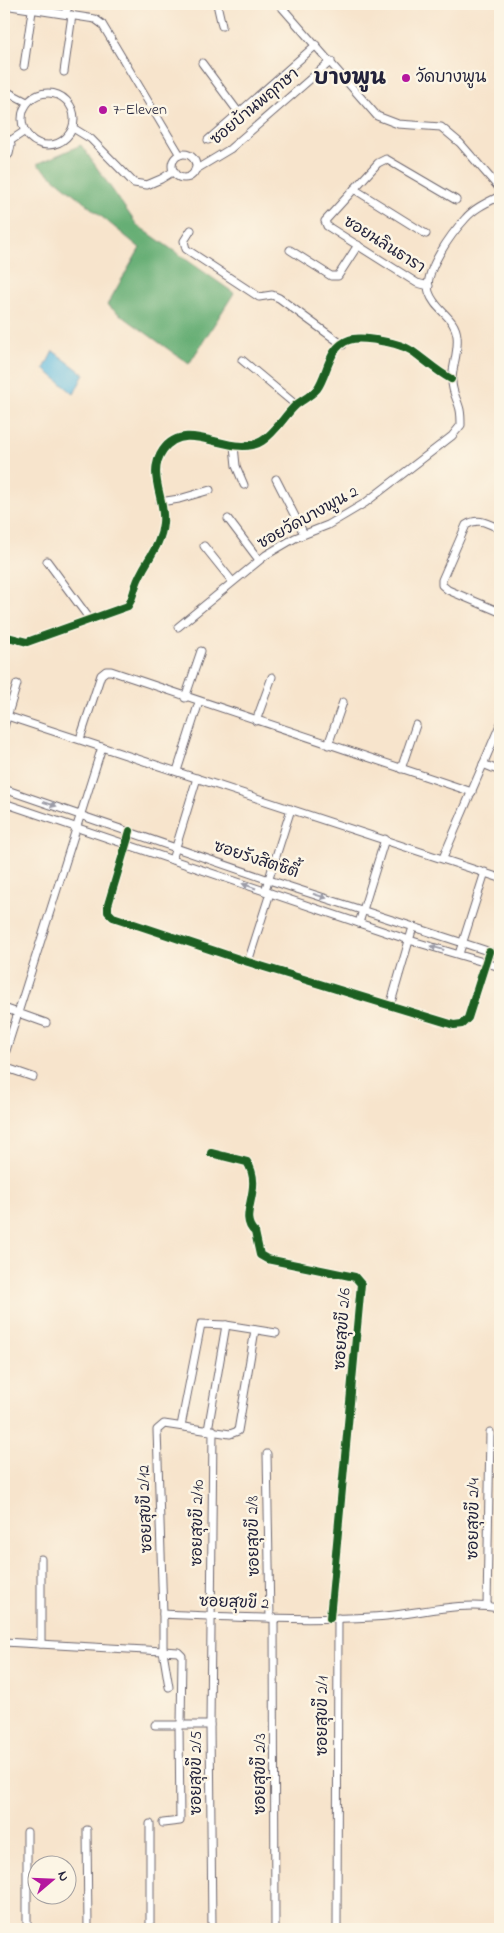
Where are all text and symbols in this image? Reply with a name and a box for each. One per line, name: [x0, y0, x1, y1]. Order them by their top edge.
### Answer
street label: ซอยบ้านพฤกษา: [205, 63, 305, 151]
district label: บางพูน: [314, 64, 386, 94]
place label: วัดบางพูน: [416, 66, 487, 90]
marker: วัดบางพูน: [400, 72, 412, 84]
place label: 7-Eleven: [113, 98, 167, 122]
marker: 7-Eleven: [97, 104, 109, 116]
street label: ซอยนลินธารา: [338, 210, 430, 280]
street label: ซอยวัดบางพูน 2: [253, 480, 363, 556]
one-way arrow: [43, 800, 58, 808]
street label: ซอยรังสิตซิตี้: [210, 830, 306, 886]
one-way arrow: [242, 882, 257, 889]
one-way arrow: [312, 892, 327, 900]
one-way arrow: [429, 943, 444, 951]
street label: ซอยสุขขี 2/6: [328, 1287, 358, 1371]
street label: ซอยสุขขี 2/12: [132, 1465, 160, 1553]
street label: ซอยสุขขี 2/4: [461, 1478, 487, 1560]
street label: ซอยสุขขี 2/10: [185, 1479, 211, 1567]
street label: ซอยสุขขี 2/8: [241, 1495, 267, 1577]
street label: ซอยสุขขี 2: [199, 1590, 270, 1616]
street label: ซอยสุขขี 2/1: [311, 1676, 335, 1756]
street label: ซอยสุขขี 2/5: [185, 1731, 209, 1815]
street label: ซอยสุขขี 2/3: [249, 1733, 273, 1815]
north arrow: [28, 1856, 78, 1906]
text: N: [51, 1868, 74, 1884]

